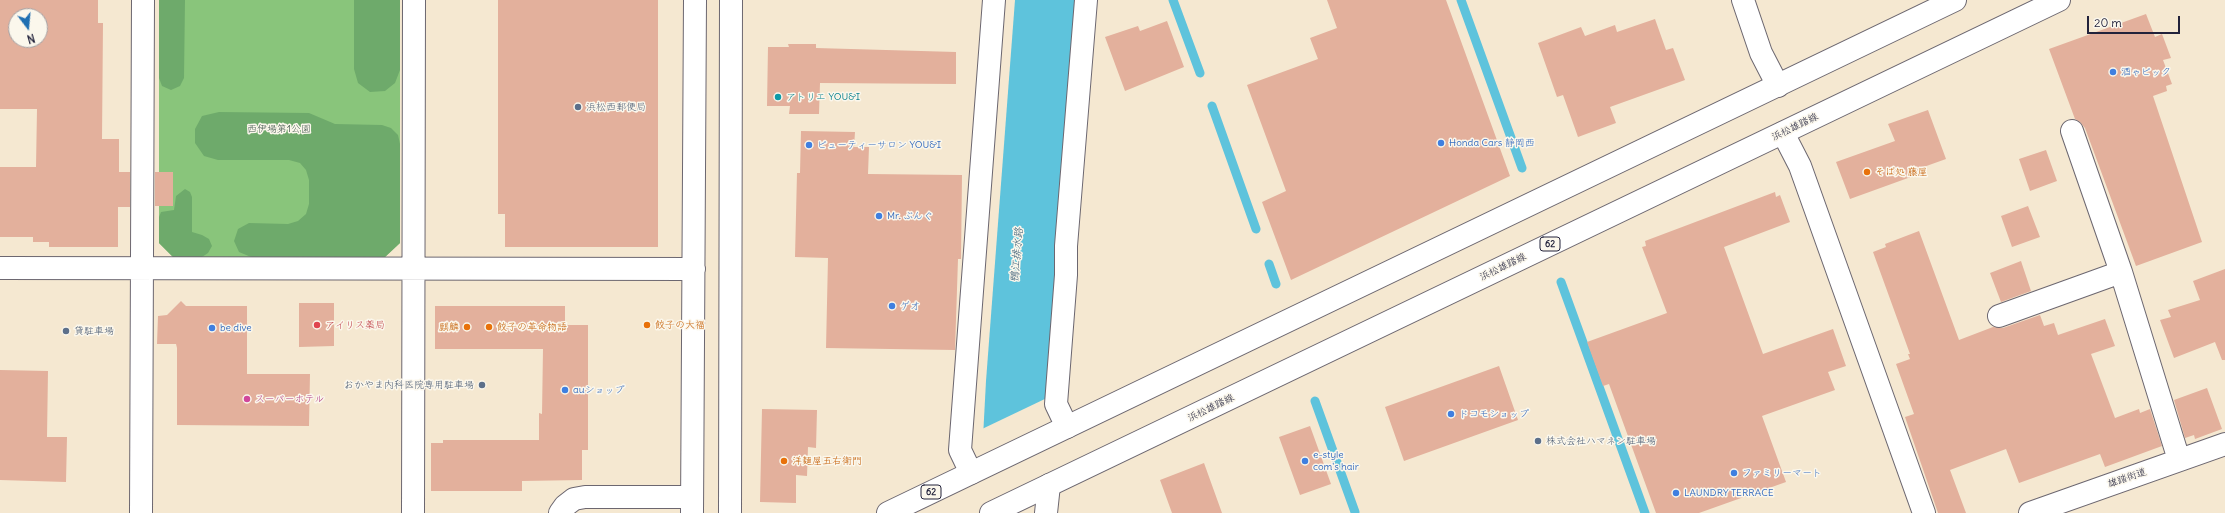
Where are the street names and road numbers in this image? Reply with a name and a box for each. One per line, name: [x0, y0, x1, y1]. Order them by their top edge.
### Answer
street label: 浜松雄踏線: [1770, 111, 1820, 143]
road number: 62: [1540, 237, 1560, 251]
street label: 浜松雄踏線: [1478, 251, 1528, 283]
street label: 浜松雄踏線: [1186, 392, 1236, 424]
street label: 雄踏街道: [2106, 466, 2148, 490]
road number: 62: [921, 485, 941, 499]

